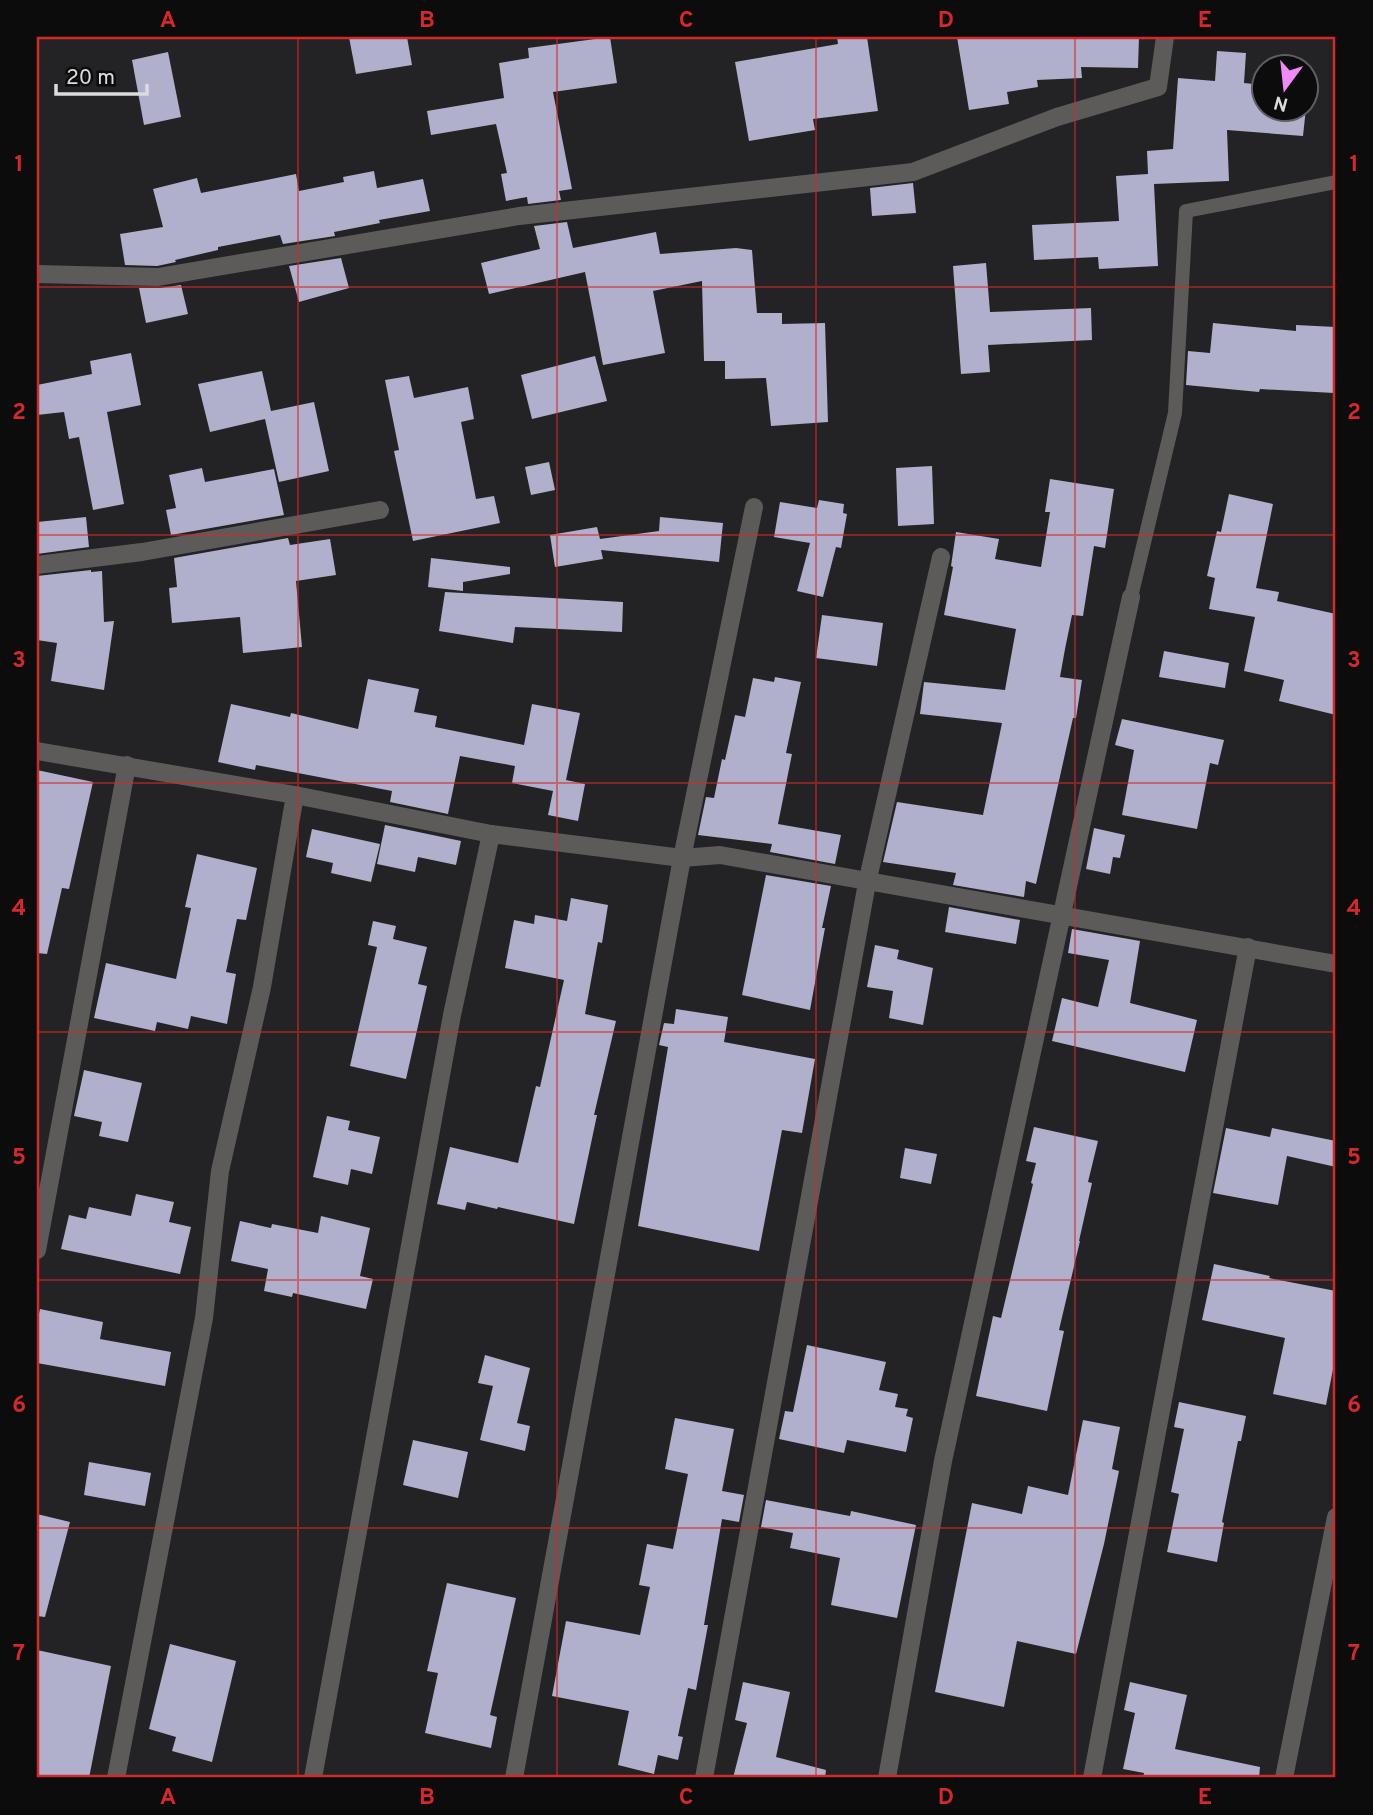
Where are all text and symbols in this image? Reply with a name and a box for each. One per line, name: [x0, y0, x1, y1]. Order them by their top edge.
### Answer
text: A: [160, 7, 176, 36]
text: B: [419, 7, 435, 36]
text: C: [679, 7, 693, 36]
text: D: [938, 7, 954, 36]
text: E: [1198, 7, 1212, 36]
scale bar: [56, 52, 147, 96]
north arrow: [1250, 52, 1320, 122]
text: 20 m: [66, 65, 115, 92]
text: N: [1271, 89, 1291, 116]
text: 1: [14, 151, 24, 180]
text: 1: [1349, 151, 1359, 180]
text: 2: [12, 399, 26, 428]
text: 2: [1347, 399, 1361, 428]
text: 3: [12, 647, 26, 676]
text: 3: [1347, 647, 1361, 676]
text: 4: [12, 895, 26, 924]
text: 4: [1347, 895, 1361, 924]
text: 5: [12, 1144, 26, 1173]
text: 5: [1347, 1144, 1361, 1173]
text: 6: [12, 1392, 26, 1421]
text: 6: [1347, 1392, 1361, 1421]
text: 7: [13, 1640, 25, 1669]
text: 7: [1348, 1640, 1360, 1669]
text: A: [160, 1784, 176, 1813]
text: B: [419, 1784, 435, 1813]
text: C: [679, 1784, 693, 1813]
text: D: [938, 1784, 954, 1813]
text: E: [1198, 1784, 1212, 1813]

